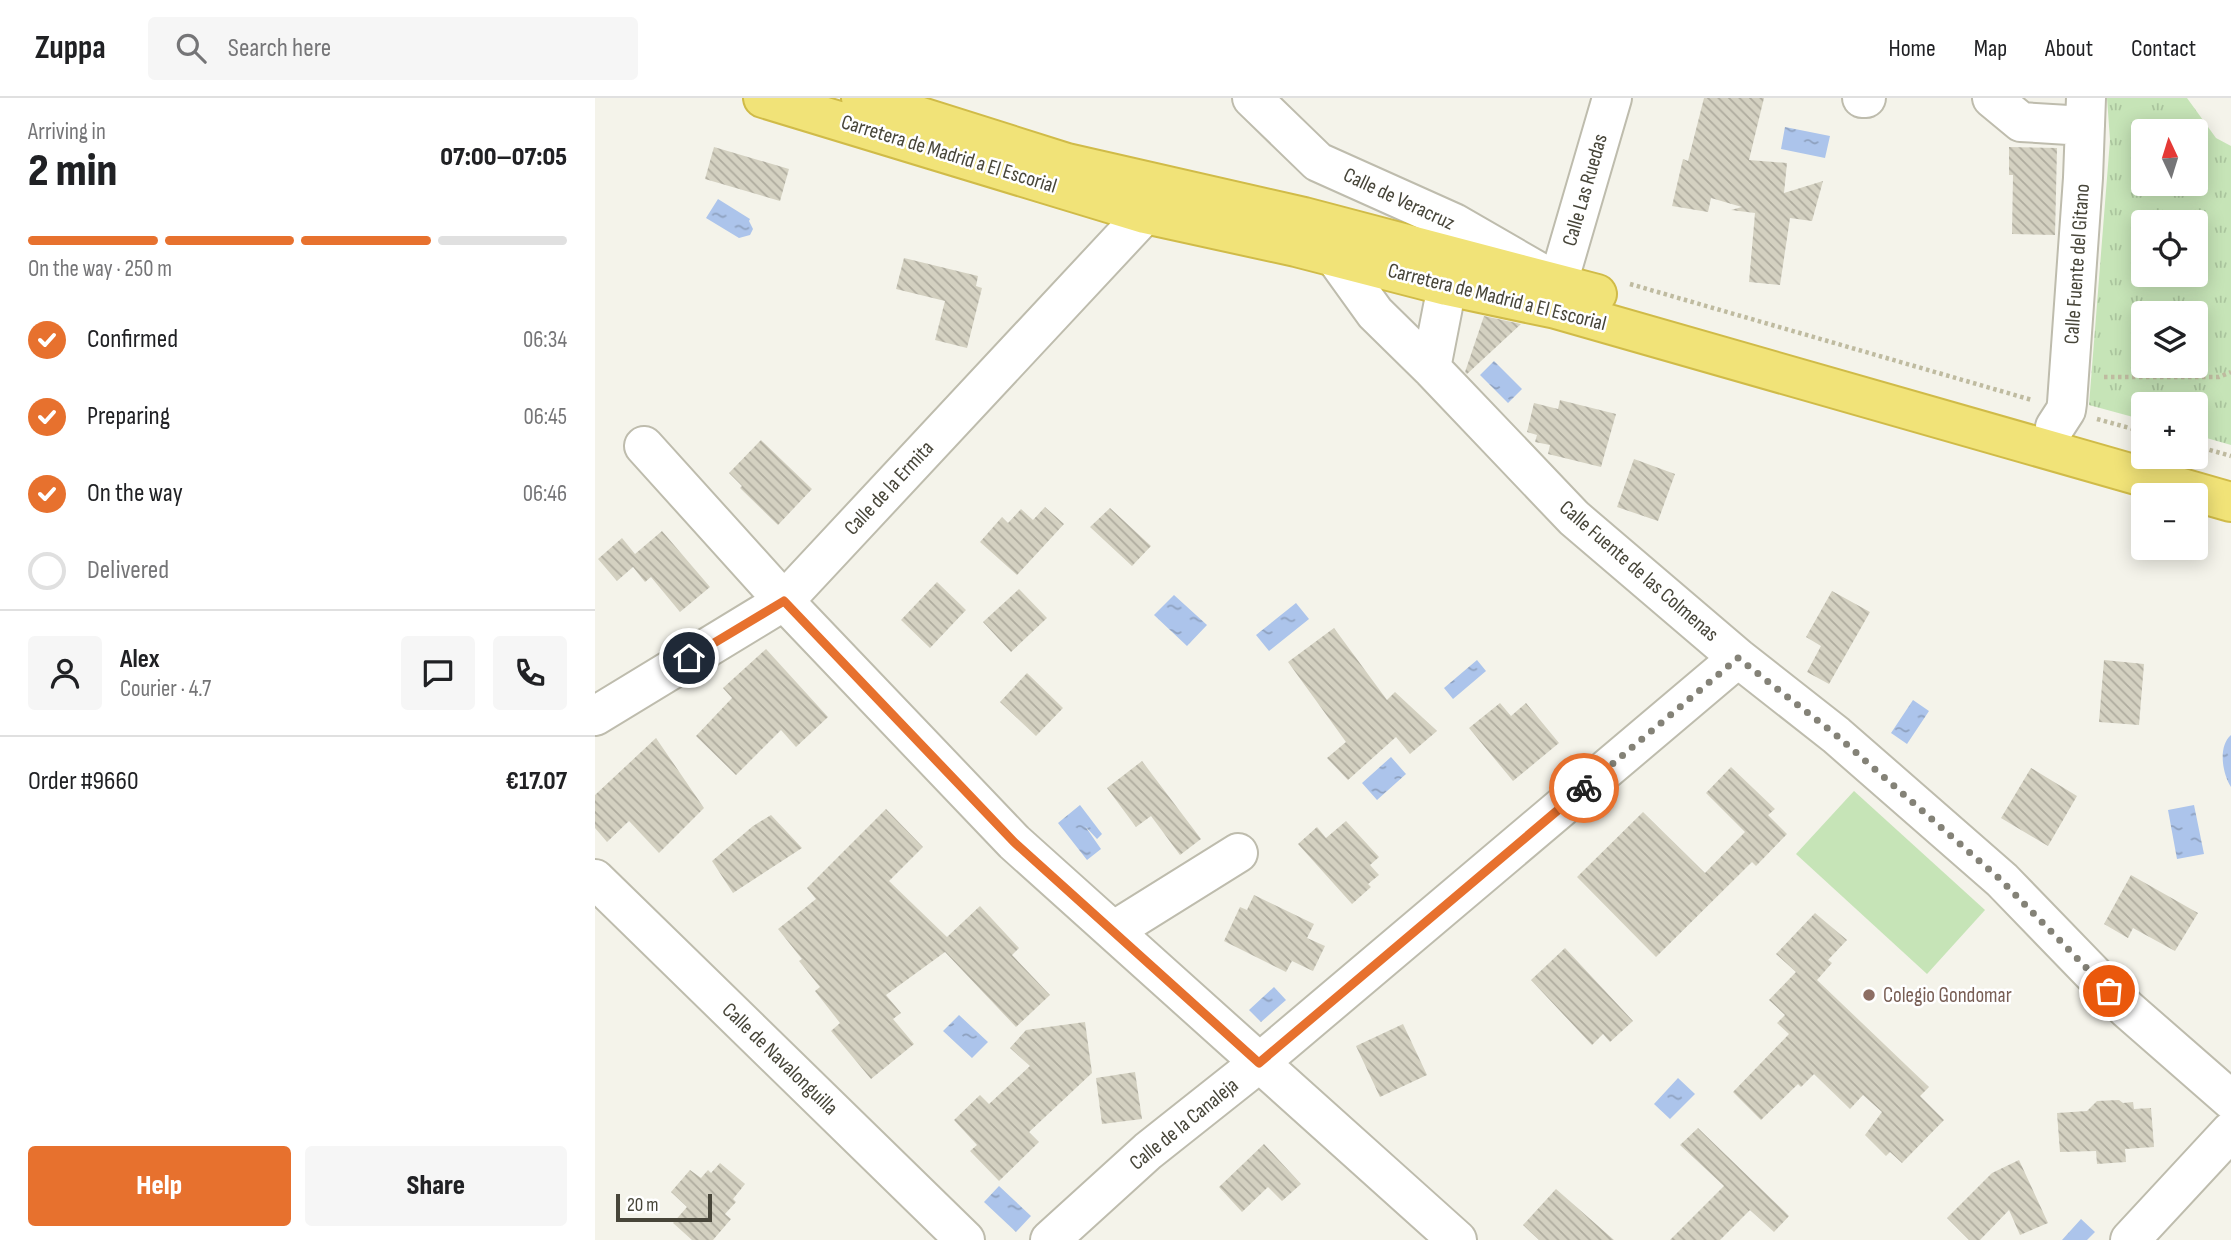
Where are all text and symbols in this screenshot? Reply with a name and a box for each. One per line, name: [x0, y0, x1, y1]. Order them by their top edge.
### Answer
search box: [148, 17, 638, 80]
text: Zuppa: [35, 28, 106, 68]
icon: search: [172, 29, 210, 67]
text: Search here: [228, 33, 331, 64]
text: Home: [1888, 34, 1936, 63]
text: Map: [1974, 34, 2007, 63]
text: About: [2045, 34, 2093, 63]
text: Contact: [2131, 34, 2196, 63]
street label: Carretera de Madrid a El Escorial: [838, 109, 1060, 199]
text: Arriving in: [28, 118, 106, 146]
north arrow: [2131, 119, 2209, 196]
map controls: [2131, 119, 2208, 560]
street label: Calle Las Ruedas: [1557, 131, 1613, 249]
text: 07:00–07:05: [440, 142, 567, 173]
text: 2 min: [28, 144, 117, 199]
street label: Calle de Veracruz: [1339, 162, 1459, 236]
street label: Calle Fuente del Gitano: [2059, 183, 2095, 345]
button: locate: [2131, 210, 2208, 287]
text: On the way · 250 m: [28, 255, 172, 283]
street label: Carretera de Madrid a El Escorial: [1385, 258, 1609, 336]
button: layers: [2131, 301, 2208, 378]
icon: check: [28, 321, 66, 359]
text: Confirmed: [87, 324, 178, 355]
text: 06:34: [523, 326, 567, 354]
button: +: [2131, 392, 2208, 469]
icon: check: [28, 398, 66, 436]
text: Preparing: [87, 401, 170, 432]
text: 06:45: [523, 403, 567, 431]
street label: Calle de la Ermita: [839, 436, 939, 540]
icon: check: [28, 475, 66, 513]
text: On the way: [87, 478, 183, 509]
text: 06:46: [523, 480, 567, 508]
button: −: [2131, 483, 2208, 560]
street label: Calle Fuente de las Colmenas: [1554, 495, 1724, 647]
text: Delivered: [87, 555, 169, 586]
pin: [659, 628, 719, 688]
button: person: [28, 636, 102, 710]
button: chat: [401, 636, 475, 710]
button: phone: [493, 636, 567, 710]
icon: home: [670, 639, 708, 677]
text: Alex: [120, 644, 160, 675]
text: Courier · 4.7: [120, 675, 211, 703]
courier: [1549, 753, 1619, 823]
text: Order #9660: [28, 766, 138, 797]
text: €17.07: [505, 766, 567, 797]
icon: bike: [1565, 769, 1603, 807]
pin: [2079, 961, 2139, 1021]
icon: bag: [2090, 972, 2128, 1010]
place label: Colegio Gondomar: [1883, 983, 2012, 1008]
marker: Colegio Gondomar: [1861, 987, 1877, 1003]
street label: Calle de Navalonguilla: [717, 998, 843, 1120]
street label: Calle de la Canaleja: [1125, 1073, 1243, 1175]
button: Help: [28, 1146, 291, 1226]
button: Share: [305, 1146, 567, 1226]
scale bar: [616, 1191, 712, 1223]
text: 20 m: [627, 1194, 659, 1217]

